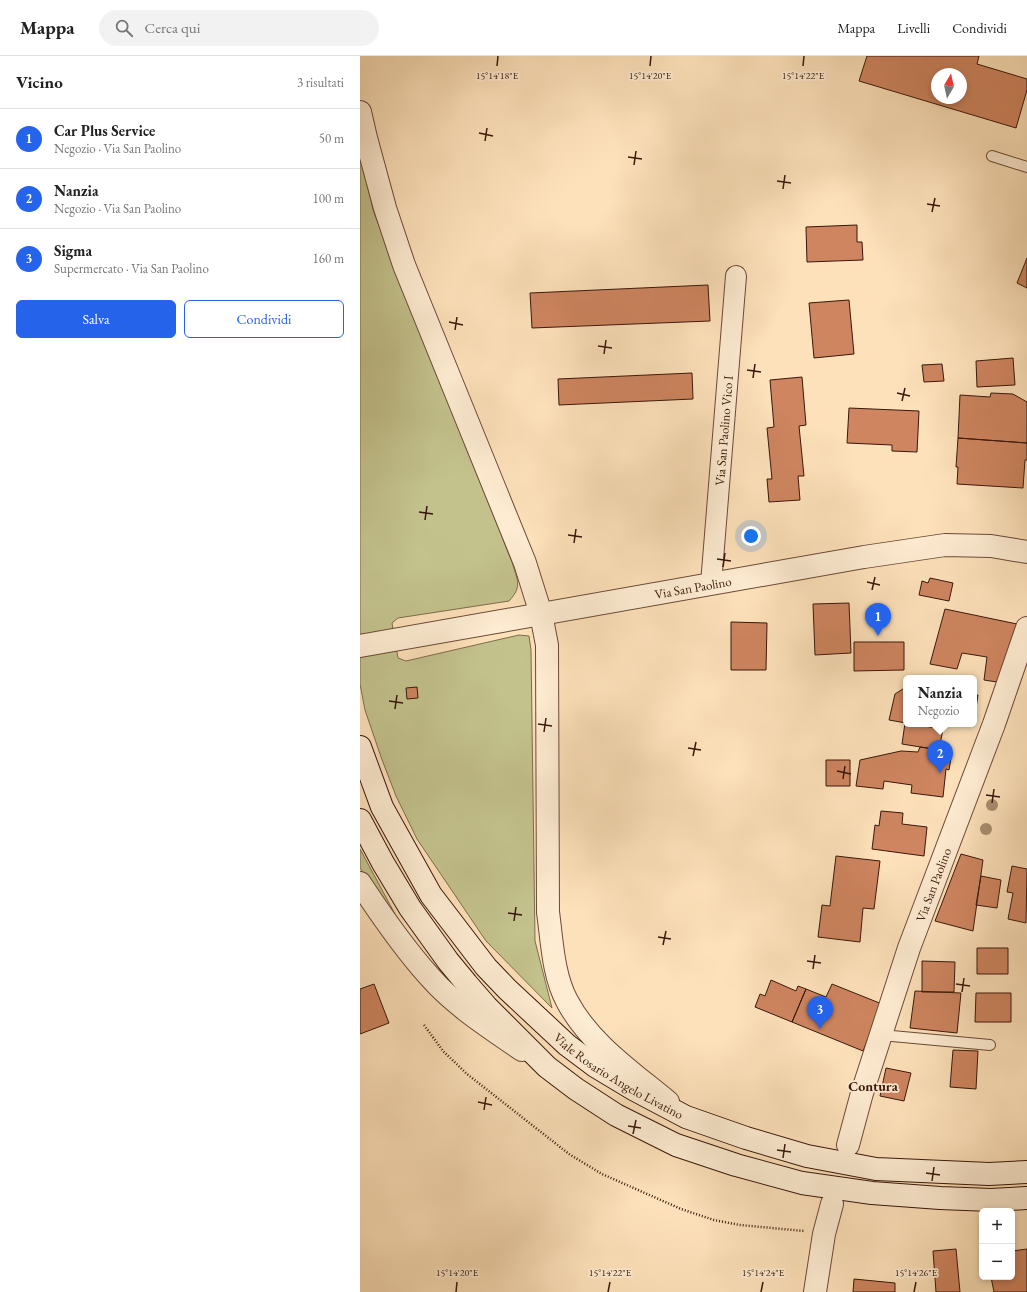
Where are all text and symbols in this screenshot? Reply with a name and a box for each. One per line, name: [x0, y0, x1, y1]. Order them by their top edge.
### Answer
search box: [99, 10, 379, 46]
text: Mappa: [20, 15, 75, 40]
icon: search: [113, 17, 135, 39]
text: Cerca qui: [145, 18, 200, 37]
text: Mappa: [837, 19, 875, 37]
text: Livelli: [897, 19, 930, 37]
text: Condividi: [952, 19, 1007, 37]
north arrow: [931, 68, 967, 104]
text: 15°14'18"E: [476, 69, 519, 82]
text: 15°14'20"E: [629, 69, 672, 82]
text: 15°14'22"E: [782, 69, 825, 82]
text: Vicino: [16, 71, 63, 93]
text: 3 risultati: [297, 74, 344, 91]
text: Car Plus Service: [54, 121, 155, 140]
text: 1: [26, 130, 32, 147]
text: 50 m: [319, 130, 344, 147]
text: Negozio · Via San Paolino: [54, 140, 181, 157]
text: Nanzia: [54, 181, 99, 200]
text: 2: [26, 190, 32, 207]
text: 100 m: [313, 190, 344, 207]
text: Negozio · Via San Paolino: [54, 200, 181, 217]
text: Sigma: [54, 241, 92, 260]
text: 3: [26, 250, 32, 267]
text: 160 m: [313, 250, 344, 267]
text: Supermercato · Via San Paolino: [54, 260, 209, 277]
button: Salva: [16, 300, 176, 338]
button: Condividi: [184, 300, 344, 338]
street label: Via San Paolino Vico I: [711, 374, 737, 486]
your location: [741, 526, 761, 546]
street label: Via San Paolino: [653, 573, 733, 603]
pin: 1: [865, 603, 891, 636]
popup: [903, 675, 977, 727]
text: Nanzia: [918, 683, 962, 702]
text: Negozio: [918, 702, 960, 719]
pin: 2: [927, 740, 953, 773]
street label: Via San Paolino: [912, 845, 955, 924]
pin: 3: [807, 996, 833, 1029]
street label: Viale Rosario Angelo Livatino: [550, 1029, 686, 1123]
district label: Contura: [848, 1077, 899, 1095]
map controls: [979, 1208, 1015, 1280]
button: +: [979, 1208, 1015, 1244]
button: −: [979, 1244, 1015, 1280]
text: 15°14'20"E: [436, 1266, 479, 1279]
text: 15°14'22"E: [589, 1266, 632, 1279]
text: 15°14'24"E: [742, 1266, 785, 1279]
text: 15°14'26"E: [895, 1266, 938, 1279]

